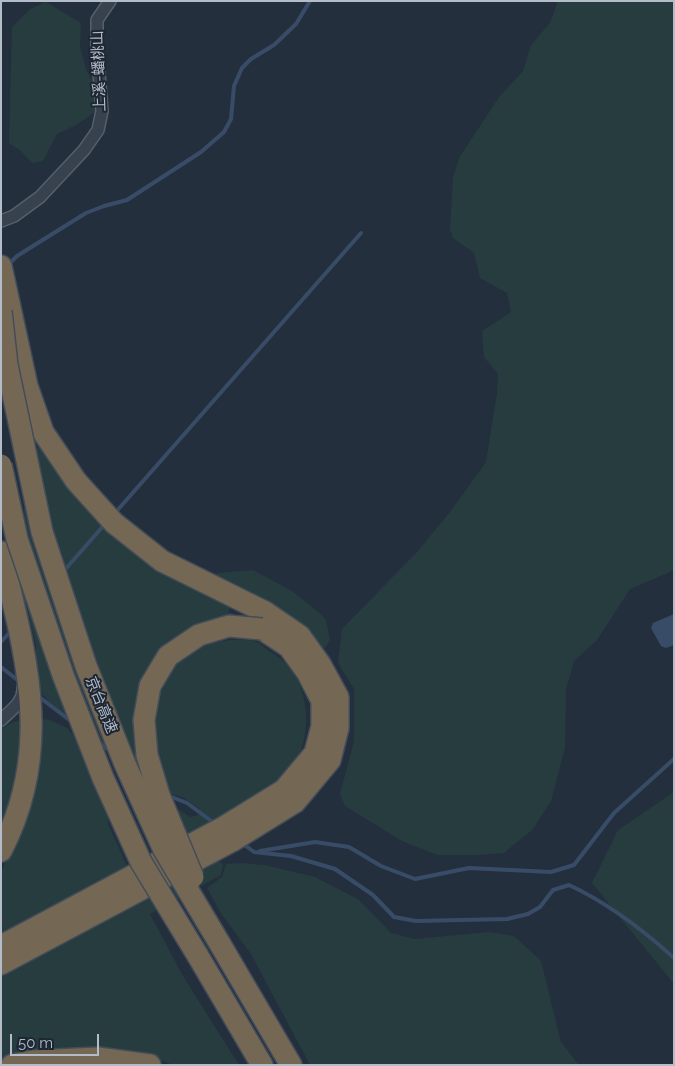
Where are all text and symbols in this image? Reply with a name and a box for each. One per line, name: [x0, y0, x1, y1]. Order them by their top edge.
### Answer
street label: 上溪-蟠桃山: [89, 30, 109, 112]
street label: 京台高速: [81, 674, 121, 736]
scale bar: [12, 1024, 101, 1056]
text: 50 m: [18, 1034, 53, 1052]

